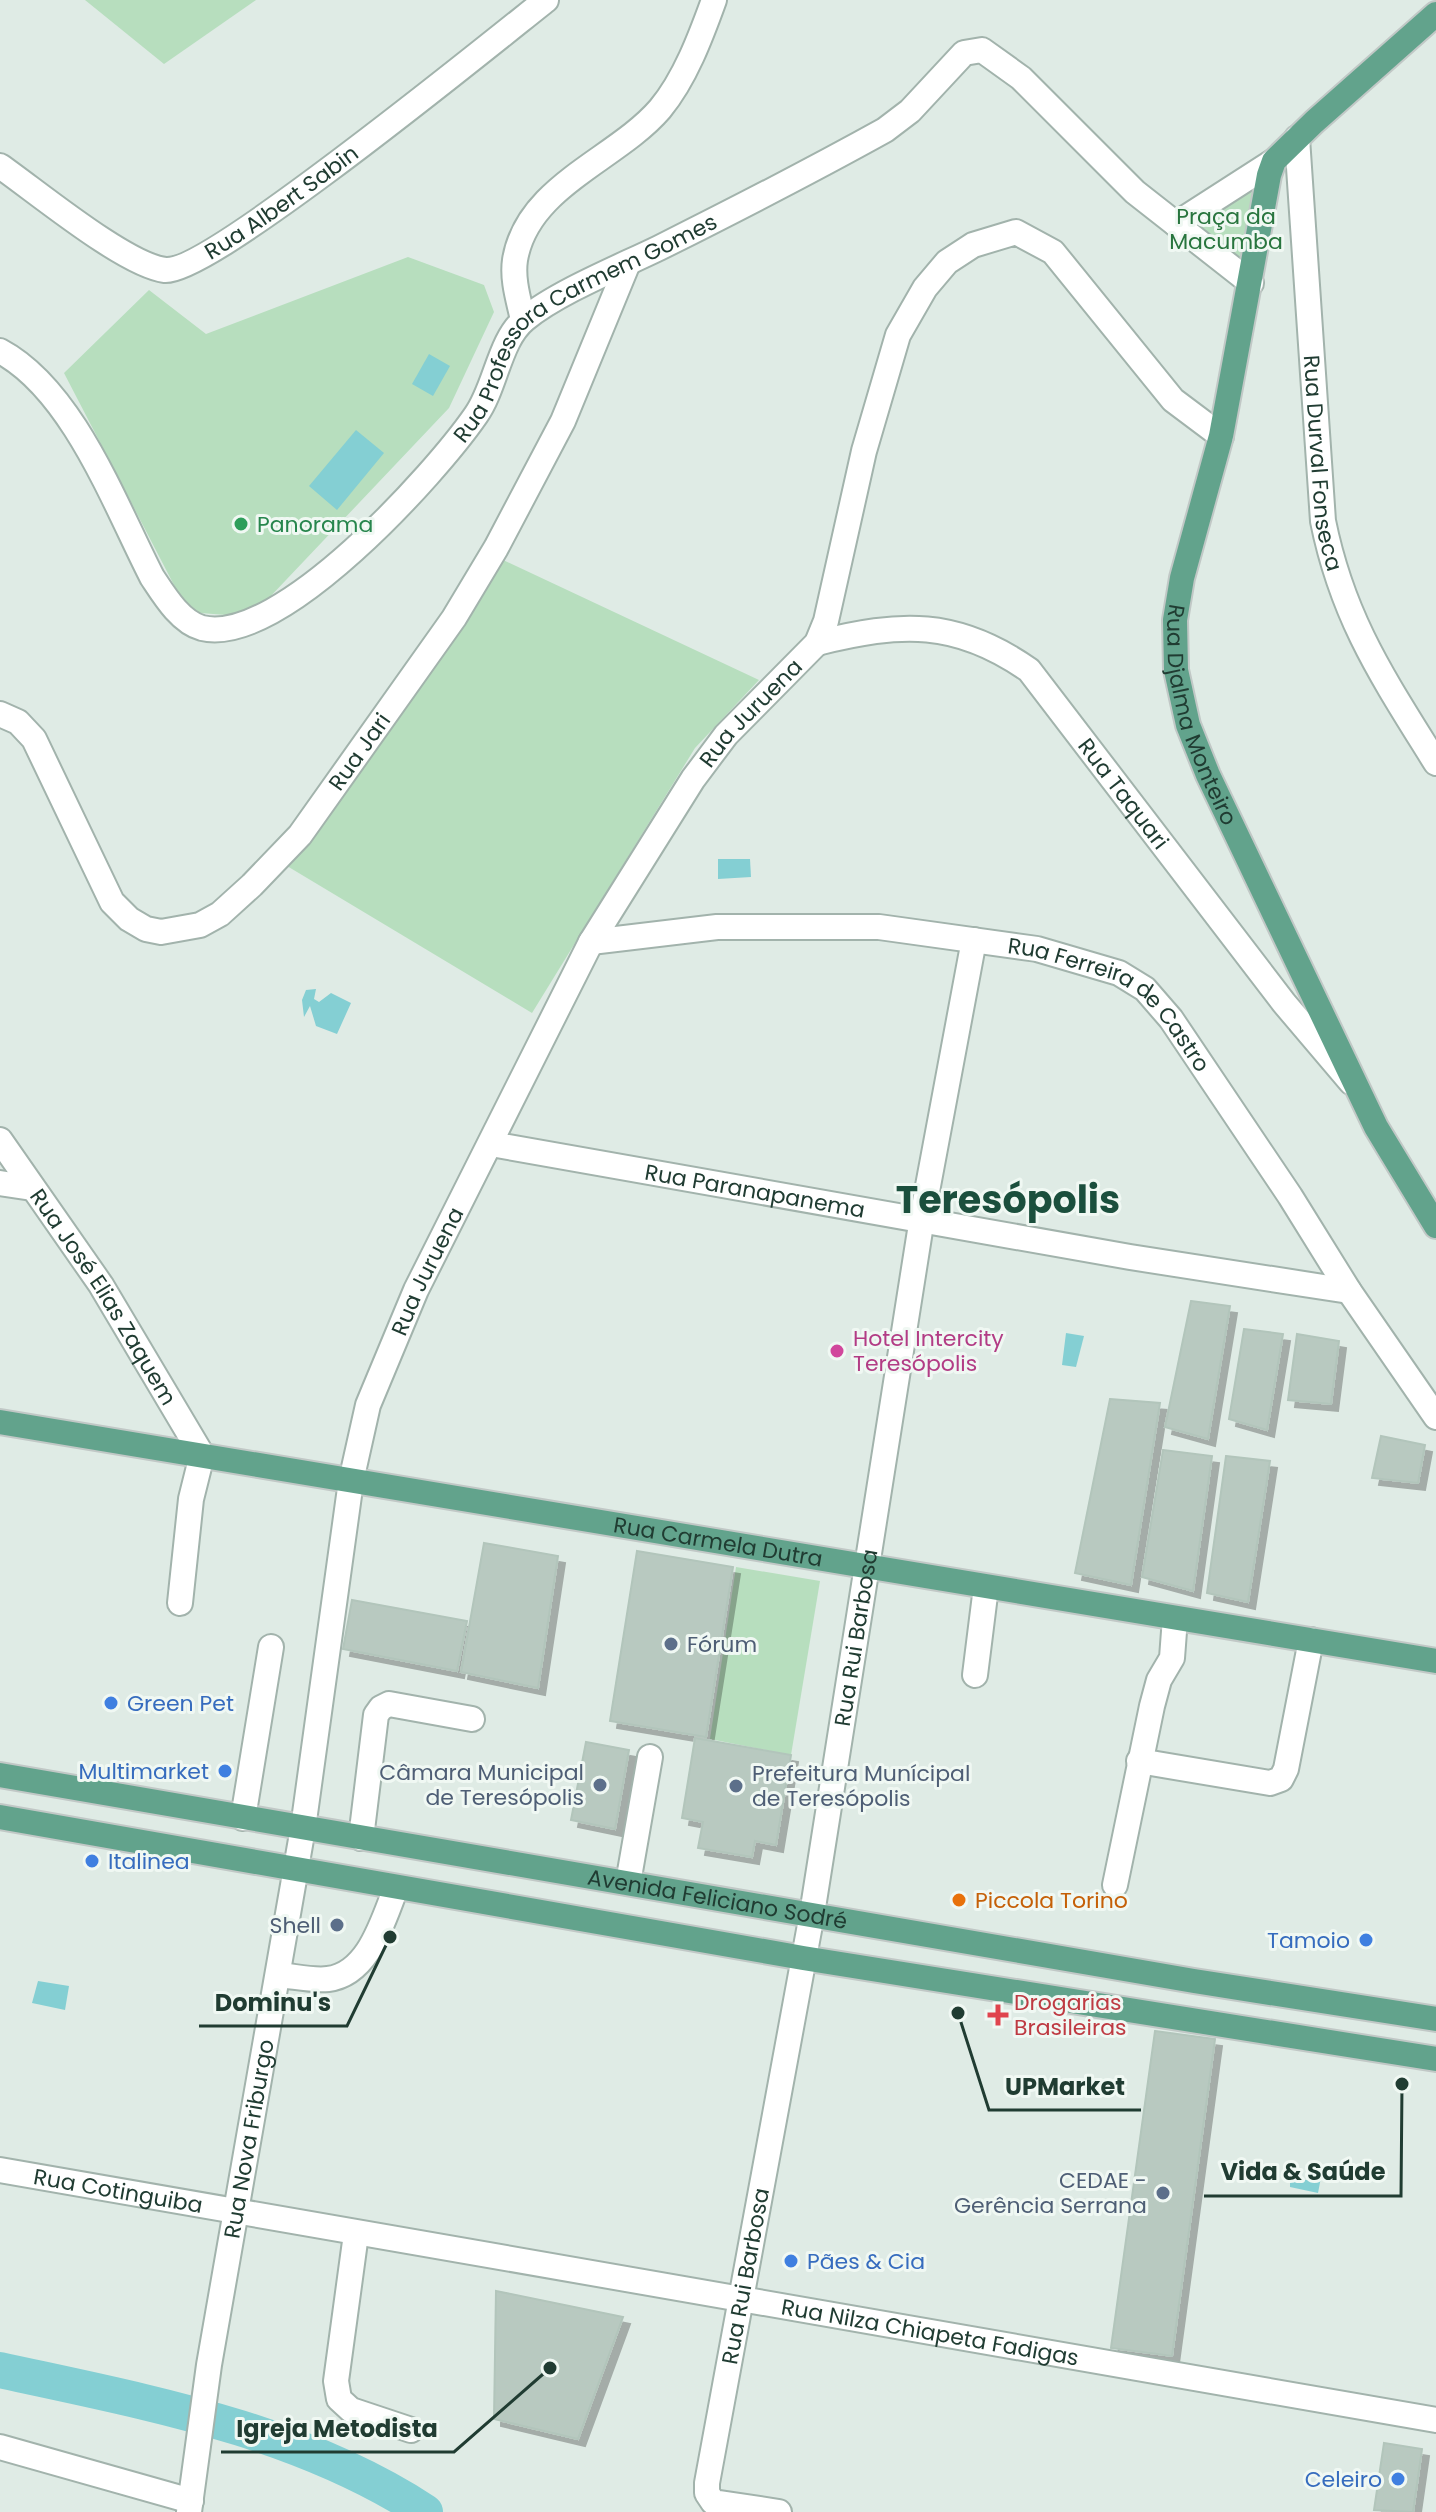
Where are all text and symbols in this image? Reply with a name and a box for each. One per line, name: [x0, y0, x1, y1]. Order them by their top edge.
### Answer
street label: Rua Albert Sabin: [199, 137, 365, 267]
park label: Praça da Macumba: [1169, 201, 1283, 257]
street label: Rua Professora Carmem Gomes: [446, 206, 722, 449]
street label: Rua Durval Fonseca: [1296, 354, 1350, 575]
place label: Panorama: [257, 509, 373, 540]
marker: Panorama: [232, 515, 250, 533]
street label: Rua Djalma Monteiro: [1159, 602, 1245, 830]
street label: Rua Juruena: [692, 651, 809, 774]
street label: Rua Jari: [321, 707, 397, 797]
street label: Rua Taquari: [1071, 732, 1176, 856]
street label: Rua Ferreira de Castro: [1006, 930, 1218, 1078]
street label: Rua Paranapanema: [642, 1156, 867, 1225]
district label: Teresópolis: [896, 1173, 1120, 1226]
street label: Rua José Elias Zaquem: [23, 1182, 184, 1411]
street label: Rua Juruena: [383, 1202, 471, 1340]
place label: Hotel Intercity Teresópolis: [853, 1323, 1004, 1379]
marker: Hotel Intercity Teresópolis: [828, 1342, 846, 1360]
street label: Rua Carmela Dutra: [611, 1509, 825, 1574]
street label: Rua Rui Barbosa: [826, 1547, 885, 1728]
place label: Fórum: [687, 1629, 757, 1660]
marker: Fórum: [662, 1635, 680, 1653]
place label: Green Pet: [127, 1688, 234, 1719]
marker: Green Pet: [102, 1694, 120, 1712]
place label: Multimarket: [78, 1756, 209, 1787]
place label: Câmara Municipal de Teresópolis: [379, 1757, 584, 1813]
place label: Prefeitura Munícipal de Teresópolis: [752, 1758, 970, 1814]
marker: Multimarket: [216, 1762, 234, 1780]
marker: Câmara Municipal de Teresópolis: [591, 1776, 609, 1794]
marker: Prefeitura Munícipal de Teresópolis: [727, 1777, 745, 1795]
place label: Italinea: [108, 1846, 190, 1877]
marker: Italinea: [83, 1852, 101, 1870]
street label: Avenida Feliciano Sodré: [585, 1861, 850, 1936]
place label: Piccola Torino: [975, 1885, 1128, 1916]
marker: Piccola Torino: [950, 1891, 968, 1909]
place label: Shell: [270, 1910, 321, 1941]
marker: Shell: [328, 1916, 346, 1934]
place label: Tamoio: [1267, 1925, 1350, 1956]
marker: Tamoio: [1357, 1931, 1375, 1949]
callout: Dominu's: [199, 1978, 347, 2026]
text: Dominu's: [215, 1986, 331, 2019]
place label: Drogarias Brasileiras: [1014, 1987, 1127, 2043]
marker: Drogarias Brasileiras: [989, 2006, 1007, 2024]
street label: Rua Nova Friburgo: [216, 2037, 281, 2241]
callout: UPMarket: [989, 2062, 1141, 2110]
text: UPMarket: [1005, 2070, 1125, 2103]
callout: Vida & Saúde: [1204, 2148, 1401, 2196]
text: Vida & Saúde: [1221, 2155, 1386, 2188]
street label: Rua Cotinguiba: [31, 2161, 205, 2221]
place label: CEDAE - Gerência Serrana: [954, 2165, 1147, 2221]
marker: CEDAE - Gerência Serrana: [1154, 2184, 1172, 2202]
street label: Rua Rui Barbosa: [714, 2185, 777, 2367]
place label: Pães & Cia: [807, 2246, 925, 2277]
marker: Pães & Cia: [782, 2252, 800, 2270]
street label: Rua Nilza Chiapeta Fadigas: [779, 2291, 1081, 2373]
callout: Igreja Metodista: [221, 2404, 454, 2452]
text: Igreja Metodista: [236, 2412, 438, 2445]
place label: Celeiro: [1305, 2464, 1382, 2495]
marker: Celeiro: [1389, 2470, 1407, 2488]

